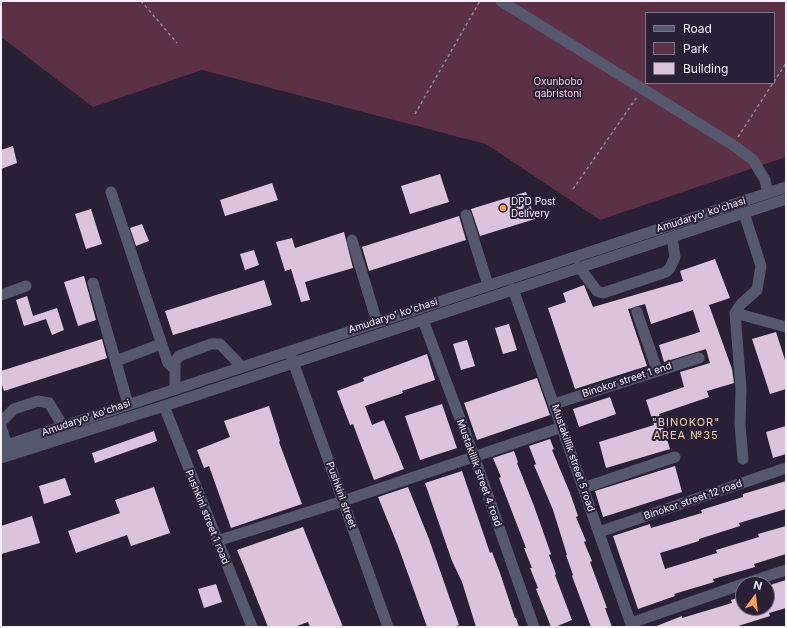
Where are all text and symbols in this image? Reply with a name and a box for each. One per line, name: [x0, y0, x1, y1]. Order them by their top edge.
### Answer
legend: [645, 12, 775, 84]
text: Road: [683, 21, 712, 36]
text: Park: [683, 41, 709, 56]
text: Building: [683, 61, 728, 76]
park label: Oxunbobo qabristoni: [533, 76, 583, 100]
street label: Amudaryo' ko'chasi: [655, 195, 747, 235]
place label: DPD Post Delivery: [511, 196, 556, 220]
marker: DPD Post Delivery: [498, 203, 508, 213]
street label: Amudaryo' ko'chasi: [347, 296, 439, 336]
street label: Binokor street 1 end: [581, 360, 673, 400]
street label: Amudaryo' ko'chasi: [40, 397, 132, 439]
street label: Mustakillik street 5 road: [549, 403, 597, 513]
district label: "BINOKOR" AREA №35: [652, 416, 720, 442]
street label: Mustakillik street 4 road: [454, 418, 504, 528]
street label: Pushkinl street: [323, 460, 359, 530]
street label: Pushkinl street 1 road: [183, 468, 231, 566]
street label: Binokor street 12 road: [642, 478, 744, 522]
north arrow: [735, 576, 775, 616]
text: N: [752, 578, 764, 593]

